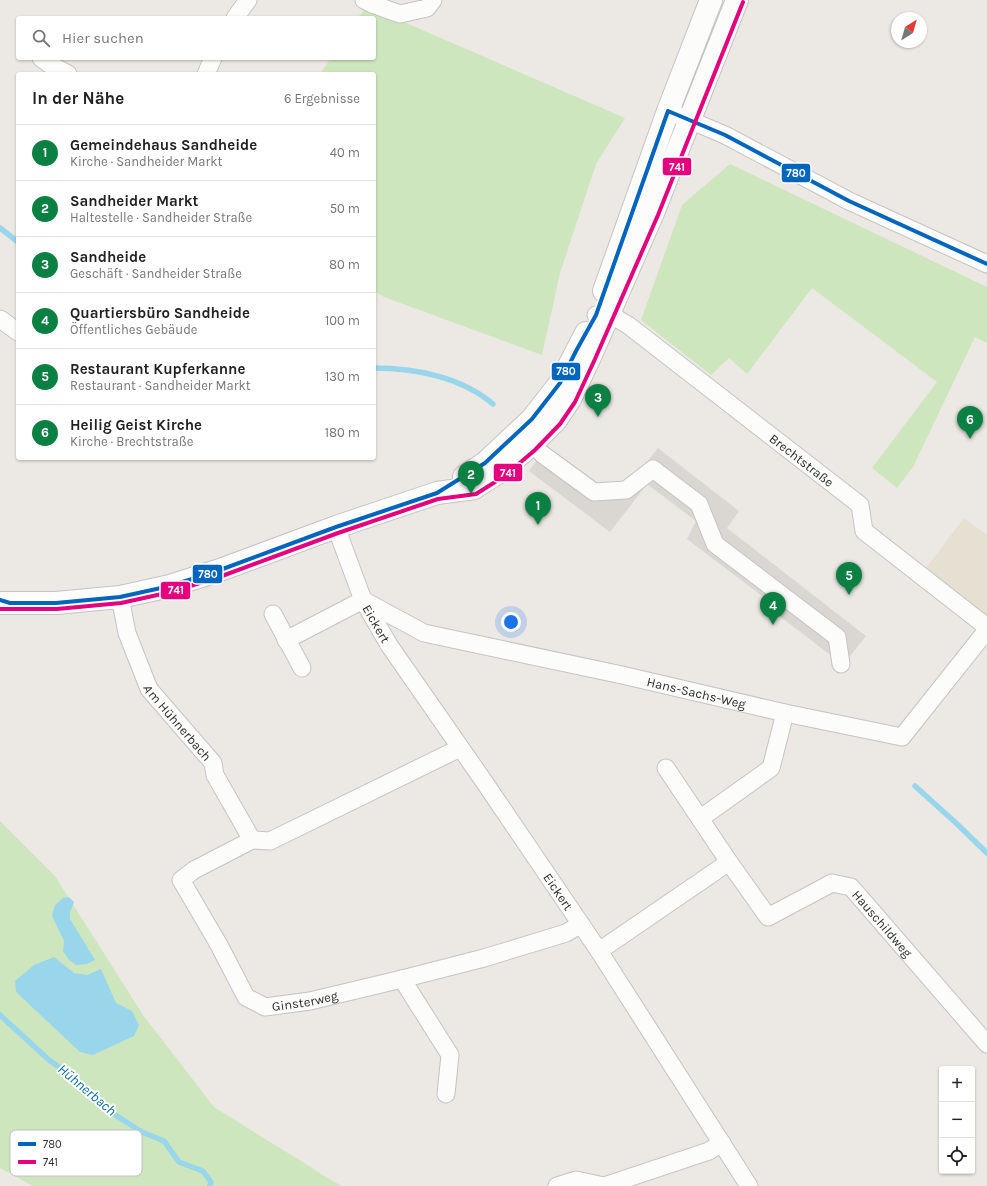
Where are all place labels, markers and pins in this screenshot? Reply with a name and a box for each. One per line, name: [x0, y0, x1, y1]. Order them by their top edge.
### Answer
pin: 3: [585, 384, 611, 417]
pin: 6: [957, 406, 983, 439]
pin: 2: [458, 461, 484, 494]
pin: 1: [525, 492, 551, 525]
pin: 5: [836, 562, 862, 595]
pin: 4: [760, 592, 786, 625]

